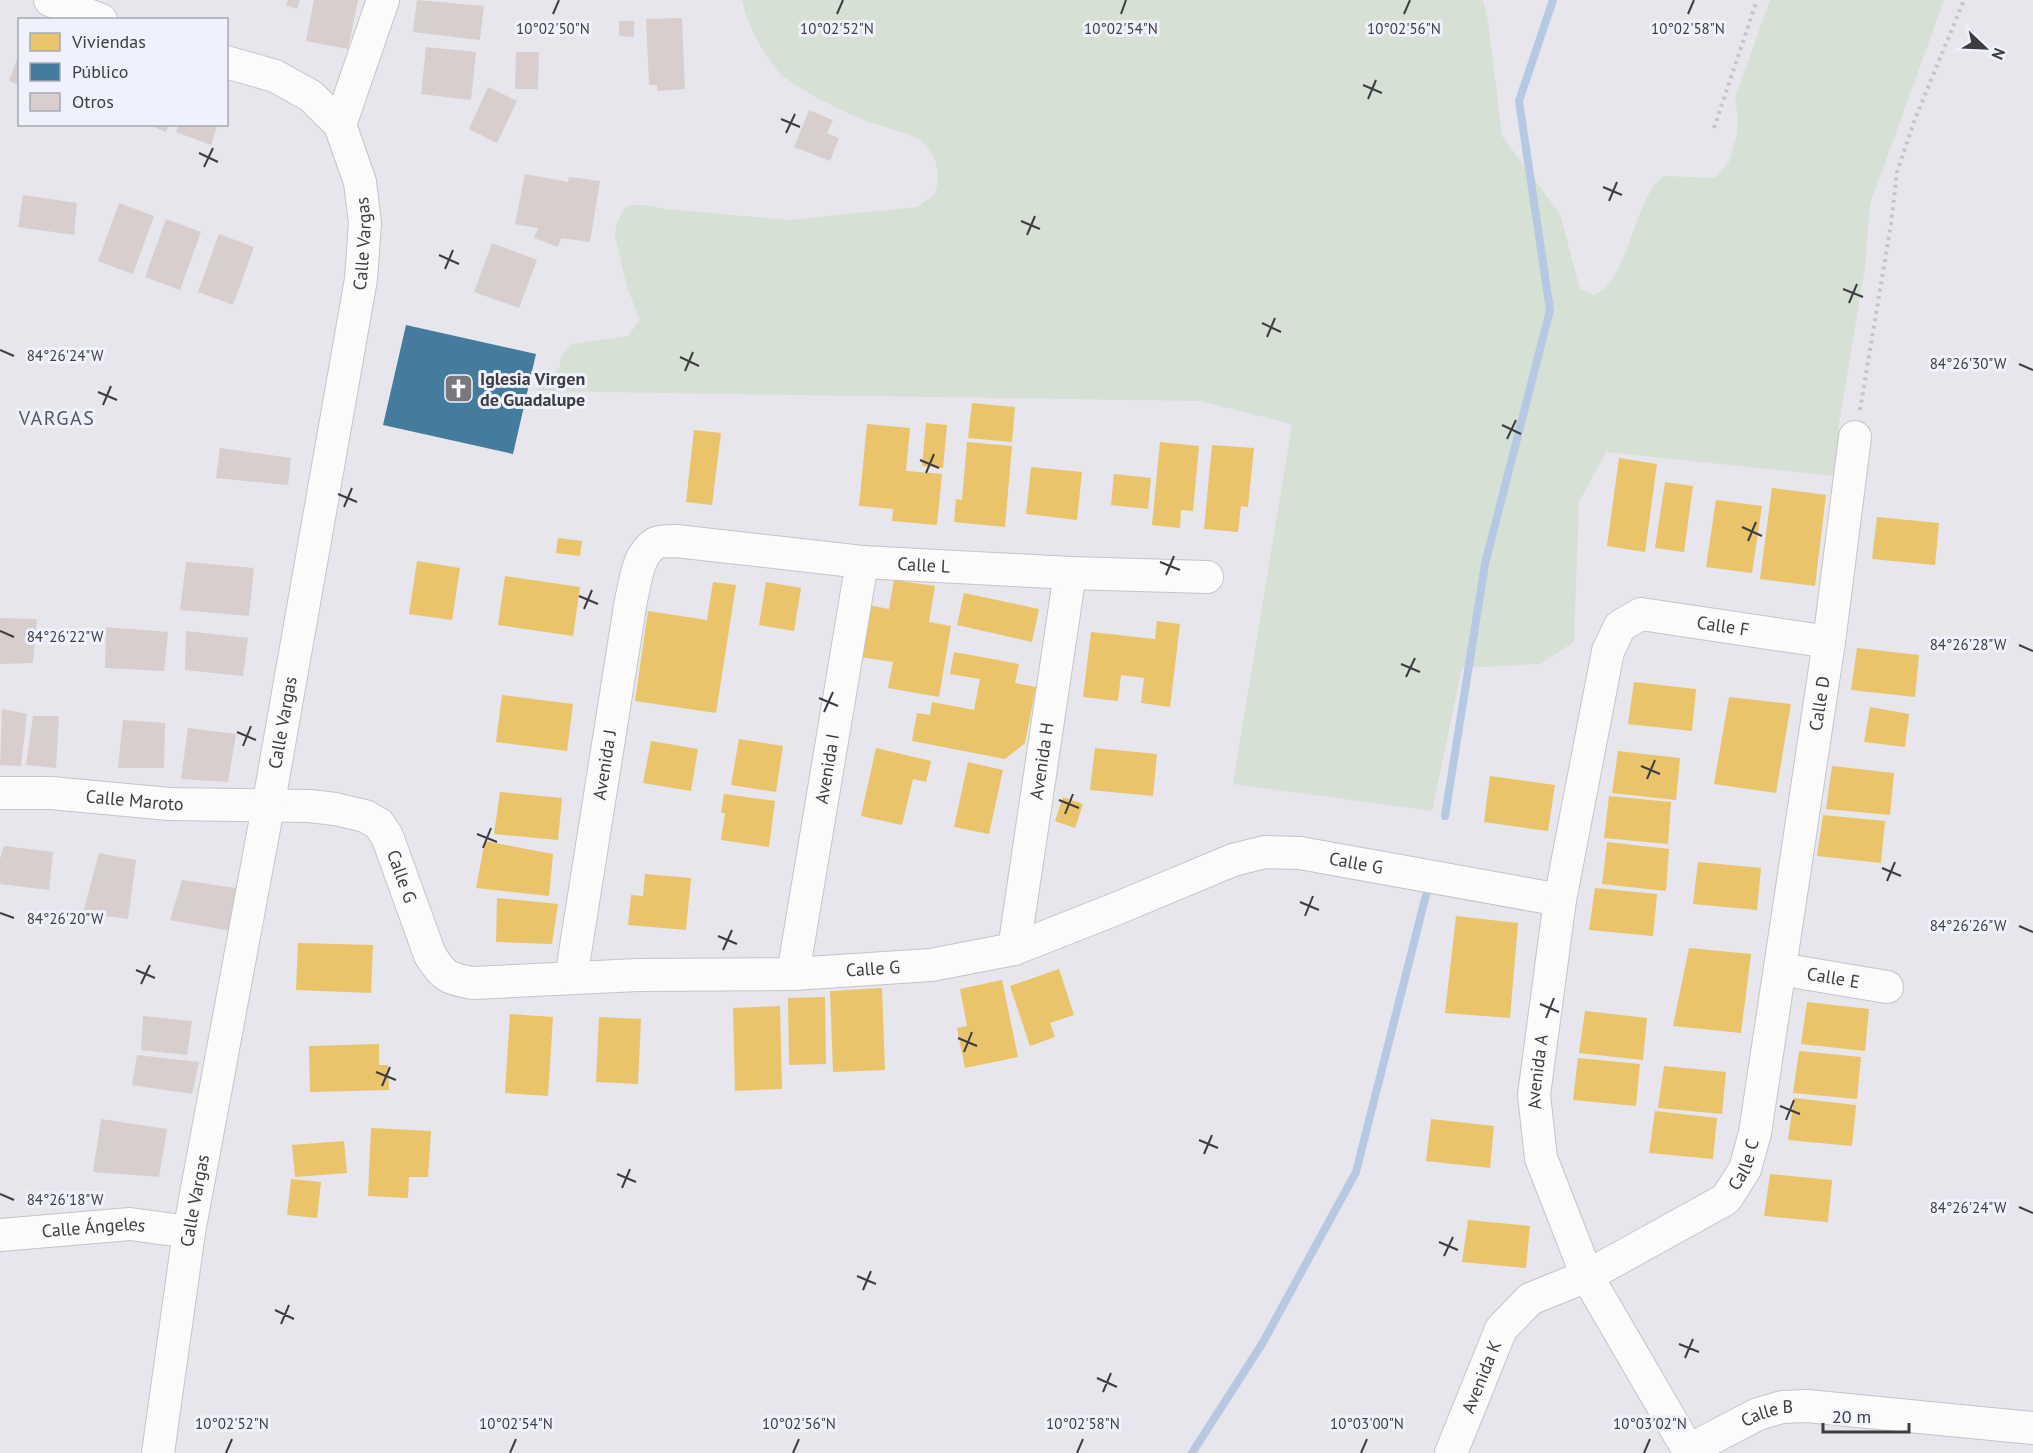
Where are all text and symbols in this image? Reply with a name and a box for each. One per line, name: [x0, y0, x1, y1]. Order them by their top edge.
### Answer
legend: [18, 18, 228, 126]
north arrow: [1955, 18, 2015, 78]
text: 10°02'50"N: [516, 19, 590, 38]
text: 10°02'52"N: [800, 19, 874, 38]
text: 10°02'54"N: [1084, 19, 1158, 38]
text: 10°02'56"N: [1367, 19, 1441, 38]
text: 10°02'58"N: [1651, 19, 1725, 38]
text: Viviendas: [71, 30, 146, 53]
text: N: [1988, 45, 2010, 63]
text: Público: [72, 60, 128, 83]
text: Otros: [72, 90, 114, 113]
street label: Calle Vargas: [347, 196, 376, 292]
text: 84°26'24"W: [27, 346, 104, 365]
text: 84°26'30"W: [1930, 354, 2007, 373]
place label: Iglesia Virgen de Guadalupe: [480, 367, 585, 411]
church icon: Iglesia Virgen de Guadalupe: [443, 373, 475, 405]
district label: VARGAS: [18, 405, 95, 431]
street label: Calle L: [897, 552, 951, 578]
street label: Calle F: [1695, 610, 1751, 641]
text: 84°26'22"W: [27, 627, 104, 646]
text: 84°26'28"W: [1930, 635, 2007, 654]
street label: Calle D: [1804, 674, 1835, 732]
street label: Calle Vargas: [263, 675, 302, 771]
street label: Avenida H: [1024, 721, 1059, 801]
street label: Avenida J: [587, 728, 621, 801]
street label: Avenida I: [810, 732, 844, 806]
street label: Calle Maroto: [85, 784, 184, 815]
street label: Calle G: [1327, 846, 1385, 879]
street label: Calle G: [382, 847, 422, 906]
text: 84°26'20"W: [27, 909, 104, 928]
text: 84°26'26"W: [1930, 916, 2007, 935]
street label: Calle G: [845, 955, 901, 982]
street label: Calle E: [1805, 962, 1861, 993]
street label: Avenida A: [1522, 1032, 1553, 1111]
street label: Calle C: [1722, 1136, 1764, 1194]
street label: Calle Vargas: [175, 1153, 214, 1248]
text: 84°26'18"W: [27, 1190, 104, 1209]
text: 84°26'24"W: [1930, 1198, 2007, 1217]
street label: Calle Ángeles: [41, 1212, 147, 1242]
street label: Avenida K: [1456, 1337, 1506, 1417]
street label: Calle B: [1737, 1395, 1794, 1432]
scale bar: [1823, 1396, 1908, 1434]
text: 20 m: [1832, 1405, 1871, 1428]
text: 10°02'52"N: [195, 1414, 269, 1433]
text: 10°02'54"N: [479, 1414, 553, 1433]
text: 10°02'56"N: [762, 1414, 836, 1433]
text: 10°02'58"N: [1046, 1414, 1120, 1433]
text: 10°03'00"N: [1330, 1414, 1404, 1433]
text: 10°03'02"N: [1613, 1414, 1687, 1433]

